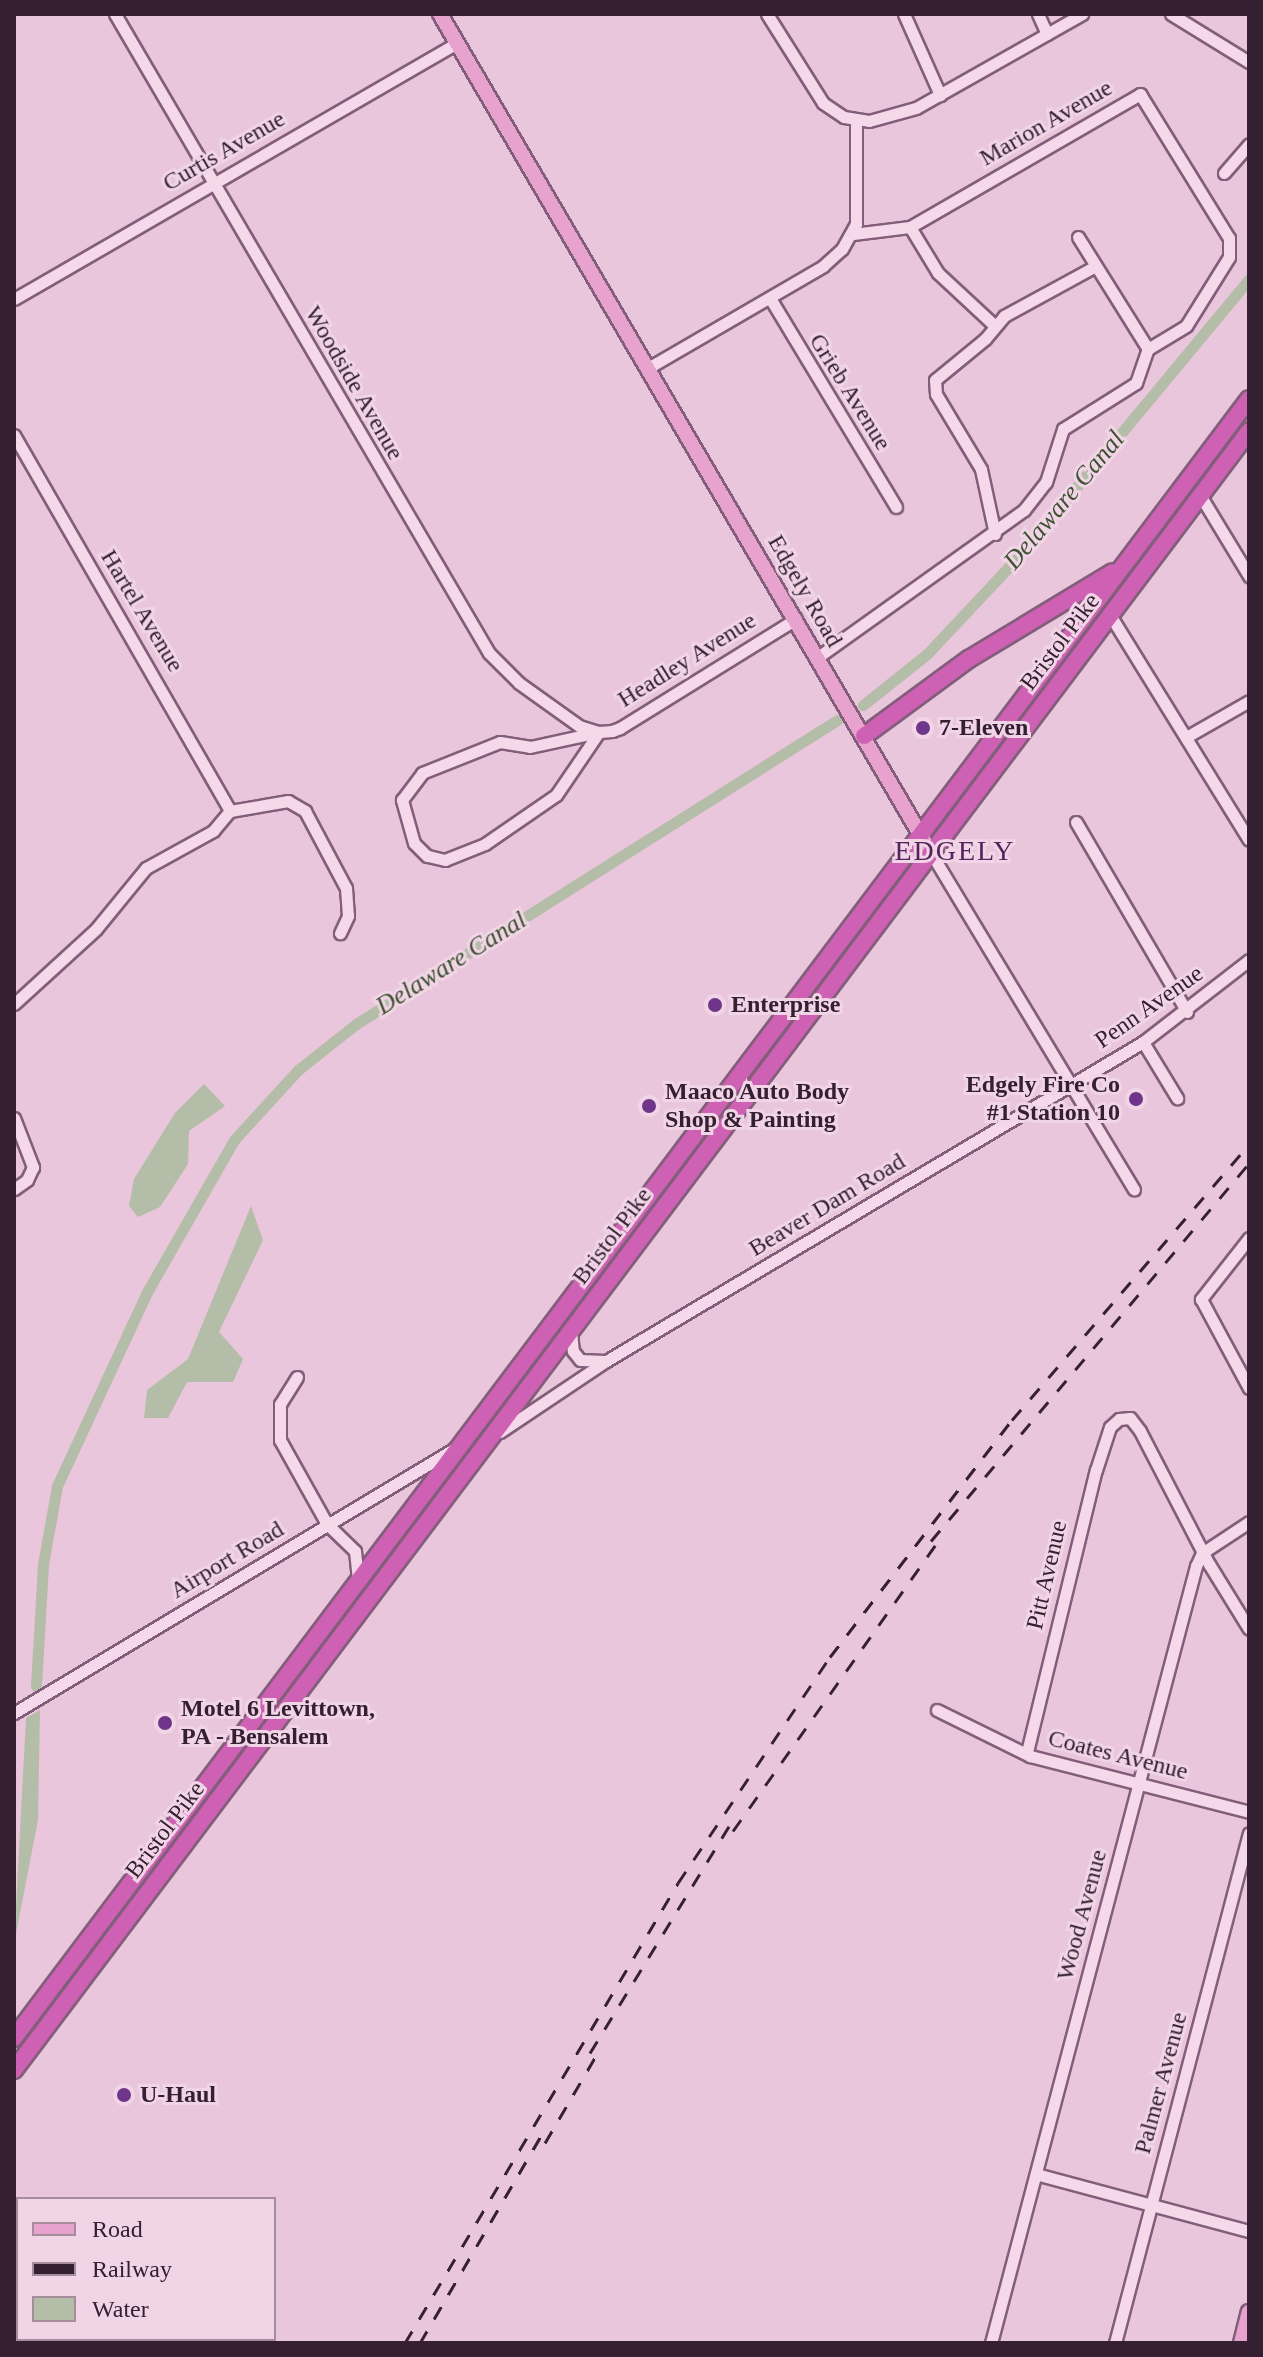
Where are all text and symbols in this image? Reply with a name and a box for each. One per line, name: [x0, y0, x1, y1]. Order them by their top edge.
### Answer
street label: Marion Avenue: [974, 73, 1118, 173]
street label: Curtis Avenue: [157, 104, 291, 198]
street label: Woodside Avenue: [298, 300, 410, 466]
street label: Grieb Avenue: [802, 328, 898, 456]
water label: Delaware Canal: [997, 424, 1131, 576]
street label: Edgely Road: [761, 530, 849, 652]
street label: Hartel Avenue: [94, 544, 190, 678]
street label: Bristol Pike: [1014, 588, 1106, 696]
street label: Headley Avenue: [612, 606, 762, 714]
place label: 7-Eleven: [939, 714, 1028, 742]
marker: 7-Eleven: [914, 719, 932, 737]
district label: EDGELY: [894, 834, 1016, 868]
water label: Delaware Canal: [370, 904, 532, 1022]
street label: Penn Avenue: [1089, 959, 1209, 1055]
place label: Enterprise: [731, 991, 840, 1019]
marker: Enterprise: [706, 996, 724, 1014]
place label: Edgely Fire Co #1 Station 10: [966, 1071, 1120, 1127]
place label: Maaco Auto Body Shop & Painting: [665, 1078, 850, 1134]
marker: Edgely Fire Co #1 Station 10: [1127, 1090, 1145, 1108]
marker: Maaco Auto Body Shop & Painting: [640, 1097, 658, 1115]
street label: Beaver Dam Road: [744, 1147, 910, 1263]
street label: Bristol Pike: [566, 1182, 658, 1290]
street label: Airport Road: [165, 1515, 289, 1605]
street label: Pitt Avenue: [1020, 1517, 1074, 1633]
place label: Motel 6 Levittown, PA - Bensalem: [181, 1695, 375, 1751]
marker: Motel 6 Levittown, PA - Bensalem: [156, 1714, 174, 1732]
street label: Coates Avenue: [1045, 1724, 1191, 1786]
street label: Bristol Pike: [119, 1776, 211, 1884]
street label: Wood Avenue: [1051, 1846, 1113, 1984]
street label: Palmer Avenue: [1128, 2008, 1194, 2158]
place label: U-Haul: [140, 2081, 216, 2109]
marker: U-Haul: [115, 2086, 133, 2104]
legend: [16, 2197, 276, 2341]
text: Road: [92, 2216, 143, 2242]
text: Railway: [92, 2256, 172, 2282]
text: Water: [92, 2296, 149, 2322]

